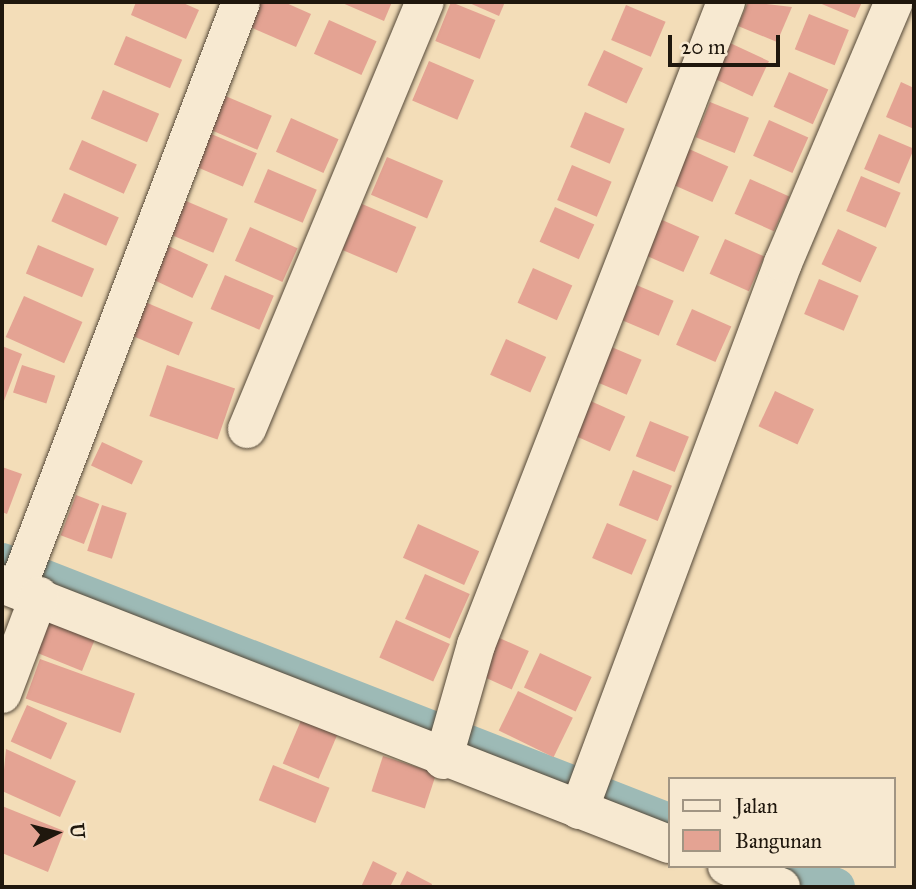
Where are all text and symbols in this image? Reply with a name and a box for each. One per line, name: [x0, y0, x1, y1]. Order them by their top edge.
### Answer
scale bar: [671, 21, 783, 65]
text: 20 m: [681, 34, 726, 60]
legend: [668, 777, 895, 868]
text: Jalan: [735, 793, 778, 819]
north arrow: [21, 798, 91, 868]
text: U: [65, 822, 90, 839]
text: Bangunan: [735, 828, 822, 854]

